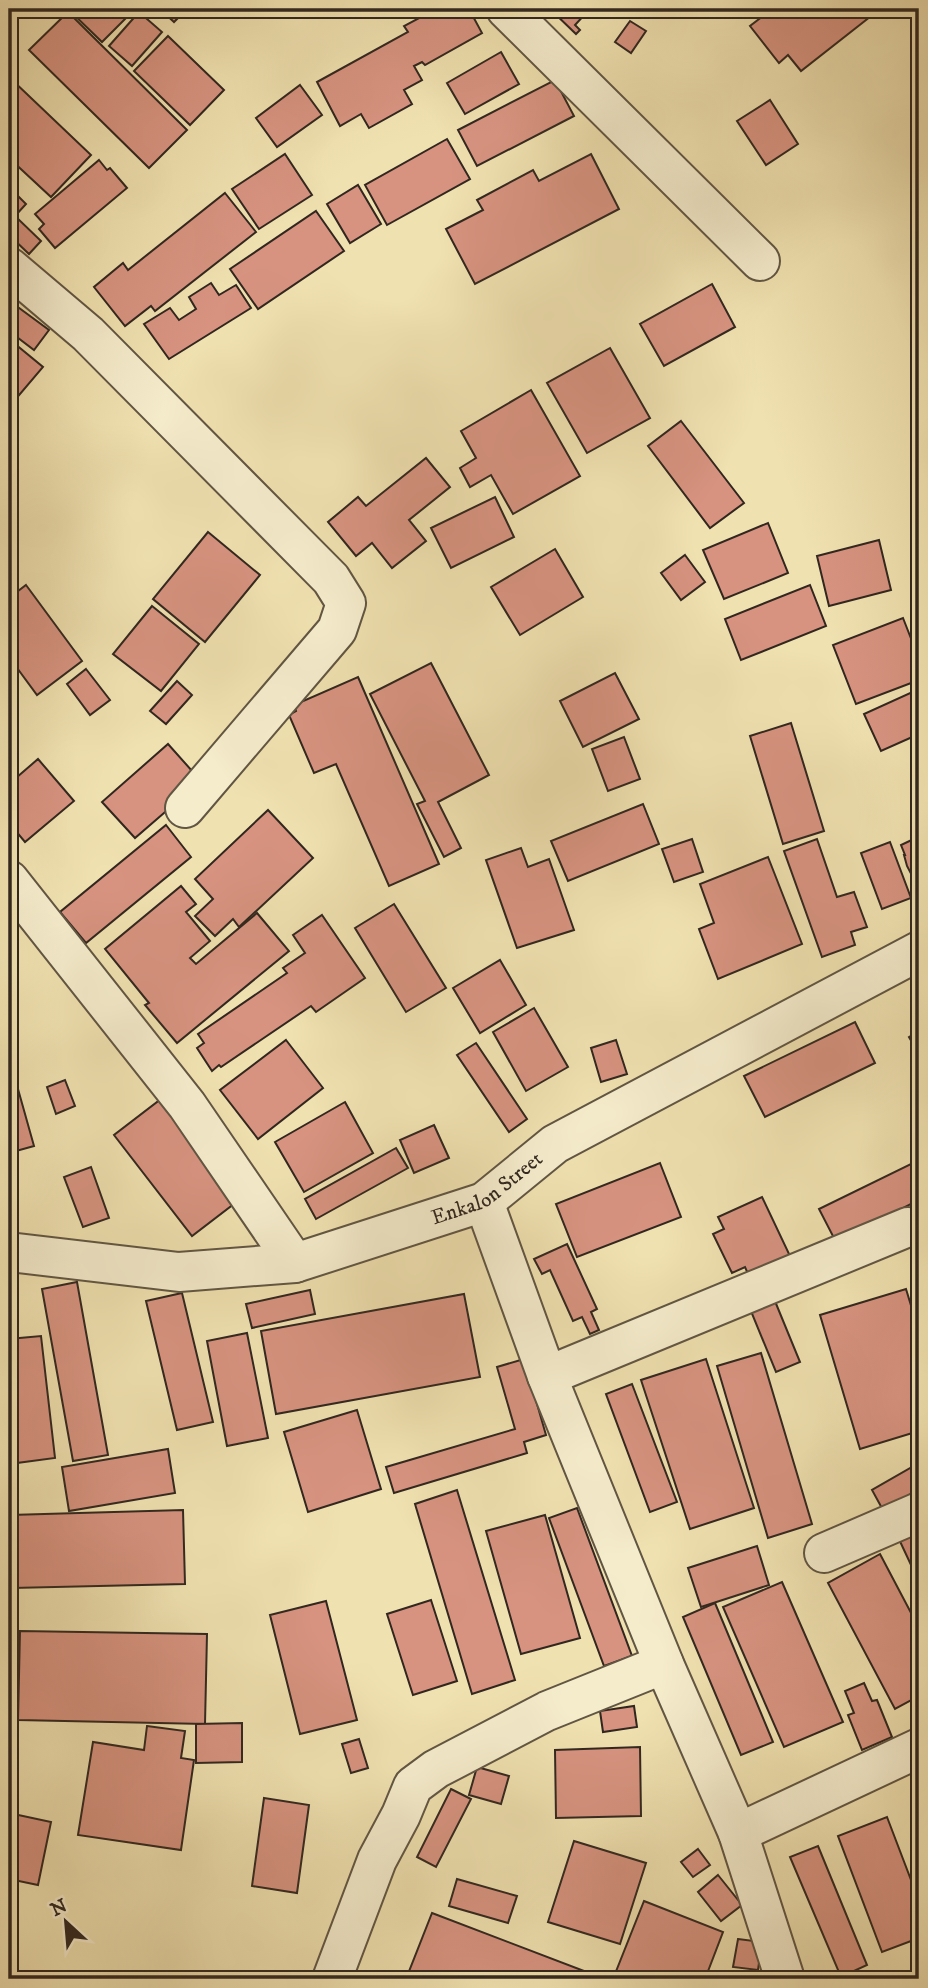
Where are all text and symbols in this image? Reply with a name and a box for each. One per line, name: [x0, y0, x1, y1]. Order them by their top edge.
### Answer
street label: Enkalon Street: [428, 1146, 548, 1231]
north arrow: [32, 1886, 102, 1956]
text: N: [47, 1894, 72, 1922]

